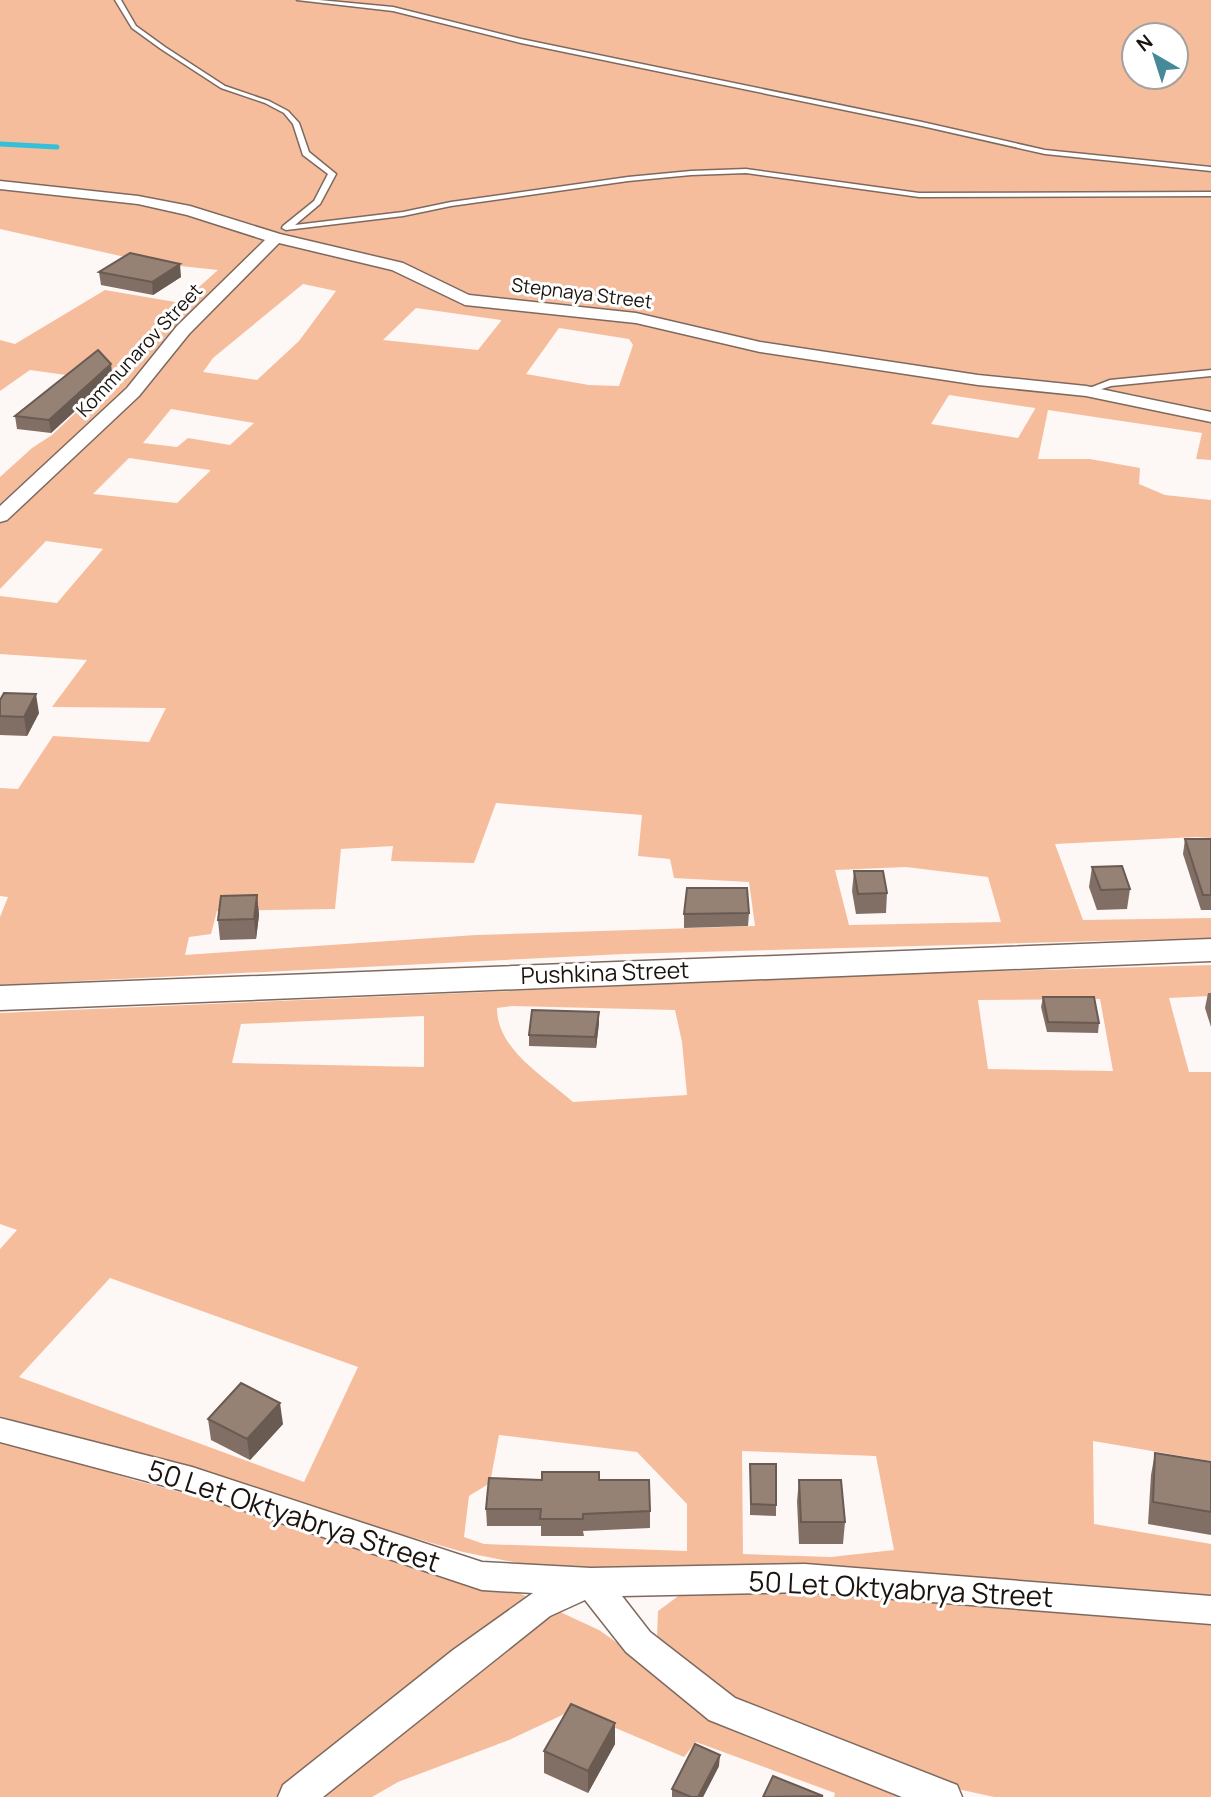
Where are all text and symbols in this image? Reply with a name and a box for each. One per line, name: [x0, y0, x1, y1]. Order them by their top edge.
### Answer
north arrow: [1120, 21, 1190, 91]
text: N: [1131, 28, 1158, 57]
street label: Stepnaya Street: [510, 271, 654, 315]
street label: Kommunarov Street: [70, 278, 208, 422]
street label: Pushkina Street: [520, 953, 690, 991]
street label: 50 Let Oktyabrya Street: [143, 1450, 445, 1580]
street label: 50 Let Oktyabrya Street: [748, 1561, 1054, 1615]

